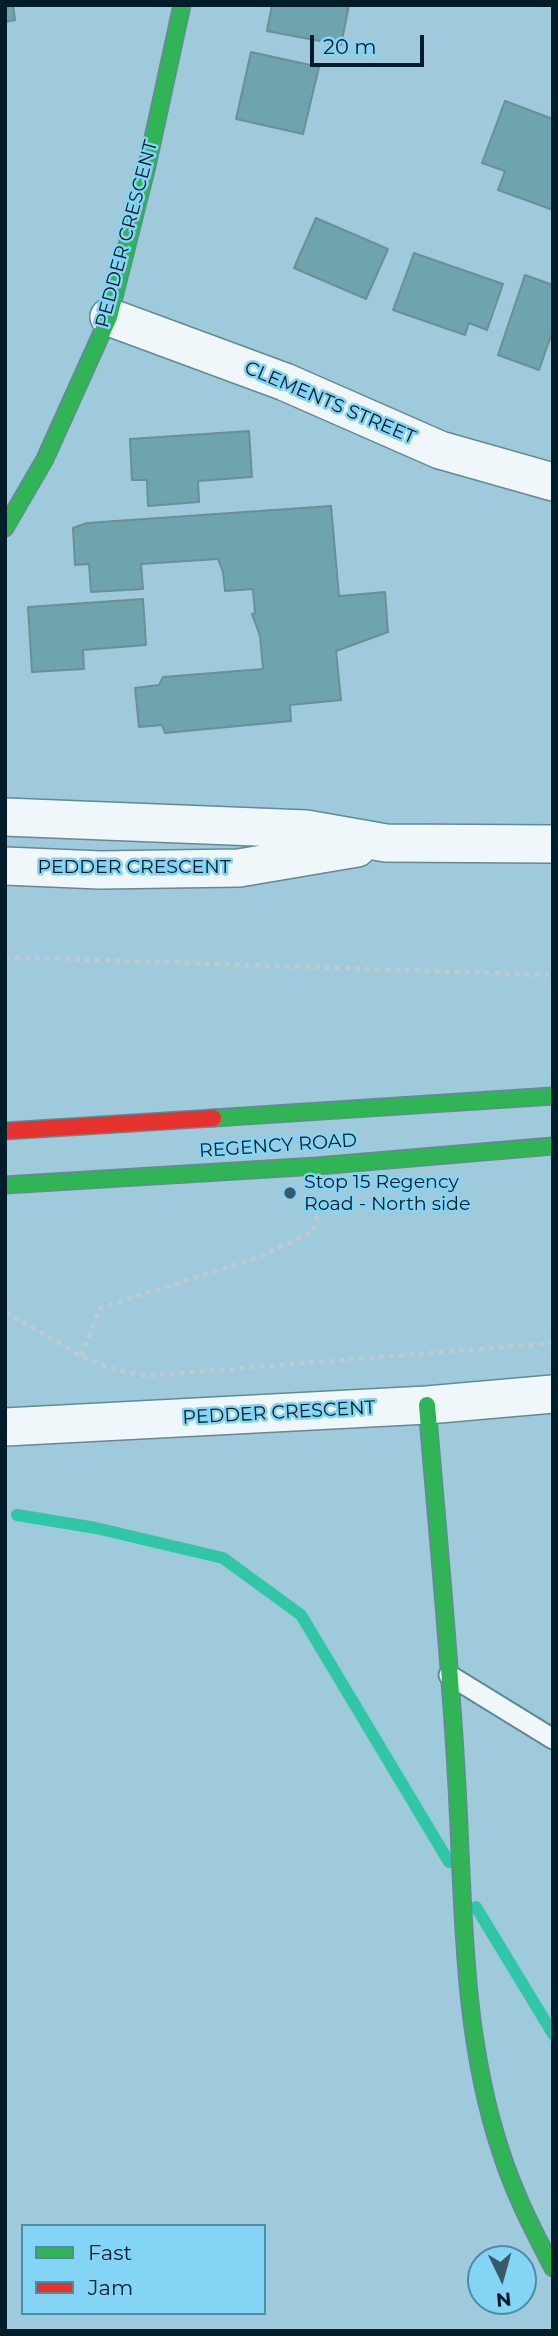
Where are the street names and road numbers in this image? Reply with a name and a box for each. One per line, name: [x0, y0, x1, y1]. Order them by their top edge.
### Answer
street label: PEDDER CRESCENT: [91, 138, 163, 330]
street label: CLEMENTS STREET: [241, 357, 419, 449]
street label: PEDDER CRESCENT: [37, 856, 231, 878]
street label: REGENCY ROAD: [198, 1129, 358, 1163]
street label: PEDDER CRESCENT: [182, 1397, 376, 1429]

